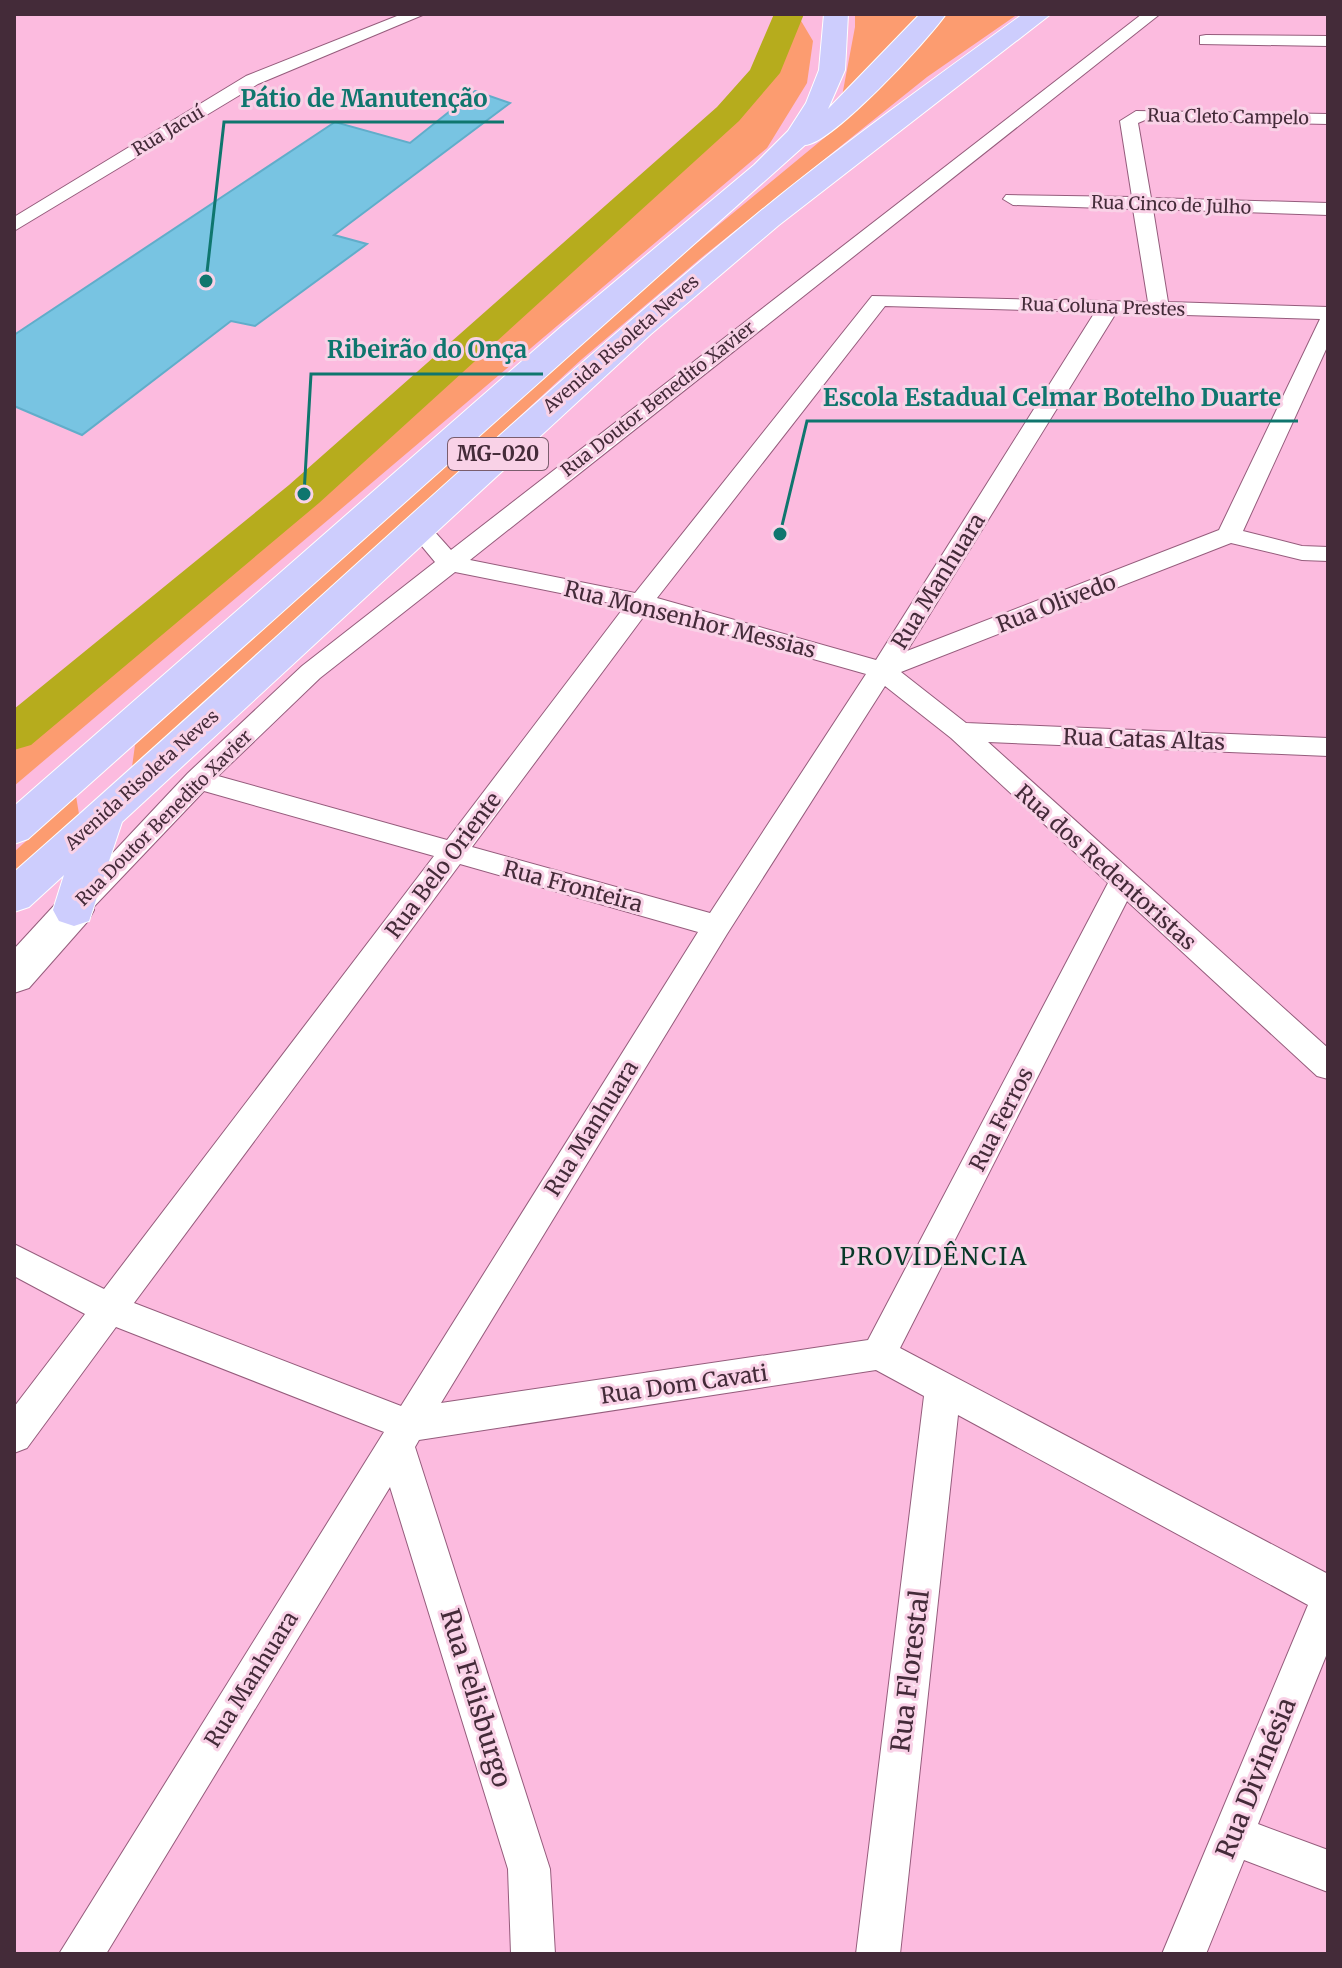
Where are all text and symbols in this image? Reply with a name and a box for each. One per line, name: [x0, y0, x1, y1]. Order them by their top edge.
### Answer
callout: Pátio de Manutenção: [224, 74, 504, 122]
text: Pátio de Manutenção: [240, 83, 488, 114]
street label: Rua Jacuí: [128, 100, 209, 161]
street label: Rua Cleto Campelo: [1147, 104, 1309, 129]
street label: Rua Cinco de Julho: [1091, 190, 1252, 219]
street label: Avenida Risoleta Neves: [537, 270, 703, 418]
street label: Rua Coluna Prestes: [1020, 292, 1186, 321]
street label: Rua Doutor Benedito Xavier: [556, 316, 759, 481]
callout: Ribeirão do Onça: [311, 326, 543, 374]
text: Ribeirão do Onça: [327, 334, 527, 365]
callout: Escola Estadual Celmar Botelho Duarte: [807, 373, 1298, 421]
text: Escola Estadual Celmar Botelho Duarte: [823, 382, 1281, 413]
road number: MG-020: [448, 438, 548, 470]
street label: Rua Manhuara: [885, 508, 991, 654]
street label: Rua Olivedo: [992, 567, 1120, 639]
street label: Rua Monsenhor Messias: [561, 574, 819, 664]
street label: Avenida Risoleta Neves: [59, 704, 223, 855]
street label: Rua Catas Altas: [1062, 722, 1226, 756]
street label: Rua Doutor Benedito Xavier: [71, 725, 256, 910]
street label: Rua dos Redentoristas: [1010, 778, 1202, 956]
street label: Rua Belo Oriente: [379, 786, 507, 944]
street label: Rua Fronteira: [500, 854, 646, 918]
street label: Rua Manhuara: [538, 1055, 644, 1201]
street label: Rua Ferros: [963, 1062, 1039, 1176]
district label: PROVIDÊNCIA: [840, 1241, 1028, 1272]
street label: Rua Dom Cavati: [599, 1358, 769, 1410]
street label: Rua Florestal: [883, 1588, 936, 1754]
street label: Rua Felisburgo: [434, 1605, 519, 1791]
street label: Rua Manhuara: [198, 1606, 304, 1752]
street label: Rua Divinésia: [1208, 1692, 1303, 1863]

